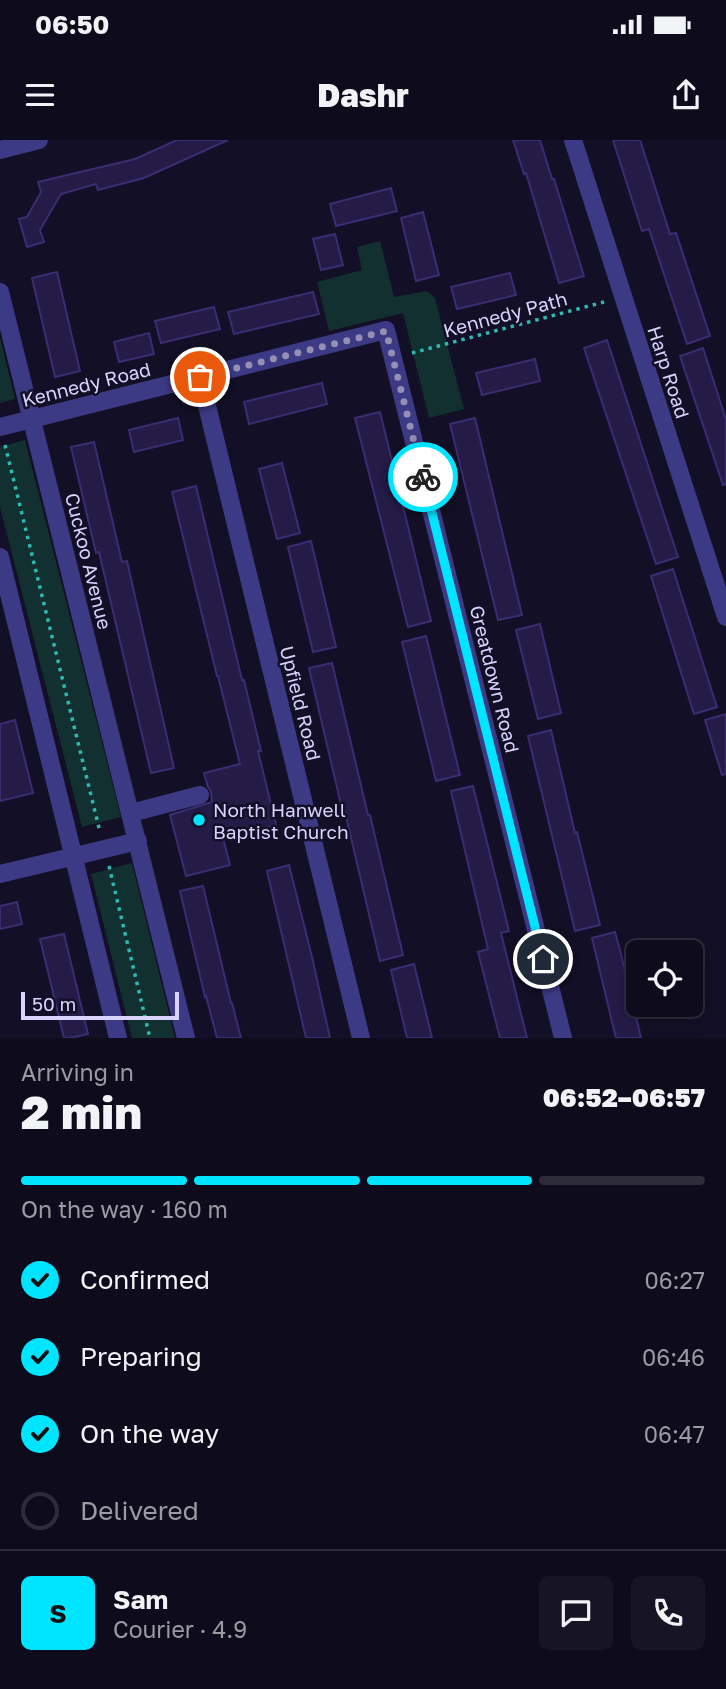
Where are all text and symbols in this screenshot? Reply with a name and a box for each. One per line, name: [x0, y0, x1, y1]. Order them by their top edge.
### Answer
text: 06:50: [35, 9, 110, 40]
icon: menu: [21, 76, 59, 114]
text: Dashr: [317, 76, 409, 114]
icon: share: [667, 76, 705, 114]
street label: Kennedy Path: [441, 286, 569, 342]
street label: Harp Road: [643, 323, 695, 421]
pin: [170, 347, 230, 407]
street label: Kennedy Road: [19, 357, 153, 411]
icon: bag: [181, 358, 219, 396]
courier: [388, 442, 458, 512]
icon: bike: [404, 458, 442, 496]
street label: Cuckoo Avenue: [61, 490, 117, 632]
street label: Greatdown Road: [466, 603, 524, 755]
street label: Upfield Road: [276, 643, 326, 763]
place label: North Hanwell Baptist Church: [213, 798, 349, 843]
marker: North Hanwell Baptist Church: [191, 812, 207, 828]
pin: [513, 929, 573, 989]
icon: home: [524, 940, 562, 978]
map controls: [626, 940, 703, 1017]
button: locate: [626, 940, 703, 1017]
scale bar: [21, 989, 178, 1021]
text: 50 m: [32, 992, 76, 1015]
text: Arriving in: [21, 1058, 134, 1086]
text: 06:52–06:57: [543, 1082, 705, 1113]
text: 2 min: [21, 1084, 142, 1139]
text: On the way · 160 m: [21, 1195, 228, 1223]
icon: check: [21, 1261, 59, 1299]
text: Confirmed: [80, 1264, 210, 1295]
text: 06:27: [644, 1266, 705, 1294]
icon: check: [21, 1338, 59, 1376]
text: Preparing: [80, 1341, 202, 1372]
text: 06:46: [642, 1343, 705, 1371]
icon: check: [21, 1415, 59, 1453]
text: On the way: [80, 1418, 219, 1449]
text: 06:47: [644, 1420, 705, 1448]
text: Delivered: [80, 1495, 199, 1526]
button: chat: [539, 1576, 613, 1650]
button: phone: [631, 1576, 705, 1650]
text: Sam: [113, 1584, 168, 1615]
text: S: [49, 1598, 67, 1629]
text: Courier · 4.9: [113, 1615, 247, 1643]

